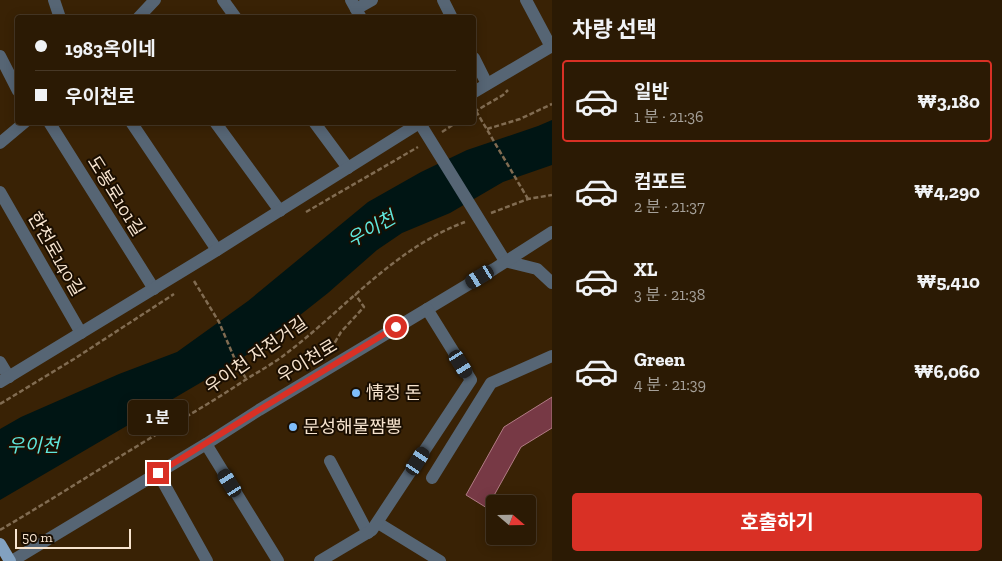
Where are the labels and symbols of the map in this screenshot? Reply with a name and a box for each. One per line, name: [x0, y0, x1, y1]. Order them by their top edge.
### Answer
street label: 도봉로101길: [83, 152, 149, 240]
water label: 우이천: [343, 205, 401, 252]
street label: 한천로140길: [23, 208, 89, 300]
car: [463, 263, 496, 291]
street label: 우이천 자전거길: [201, 312, 311, 398]
route start: [385, 316, 407, 338]
street label: 우이천로: [273, 335, 341, 387]
car: [446, 347, 475, 381]
place label: 情정 돈: [366, 382, 421, 404]
marker: 情정 돈: [350, 387, 362, 399]
callout: 1 분: [128, 400, 188, 436]
place label: 문성해물짬뽕: [303, 416, 402, 438]
marker: 문성해물짬뽕: [287, 421, 299, 433]
water label: 우이천: [7, 434, 61, 457]
car: [403, 444, 432, 478]
route end: [147, 462, 169, 484]
car: [215, 466, 244, 500]
north arrow: [486, 495, 536, 545]
scale bar: [15, 526, 131, 549]

